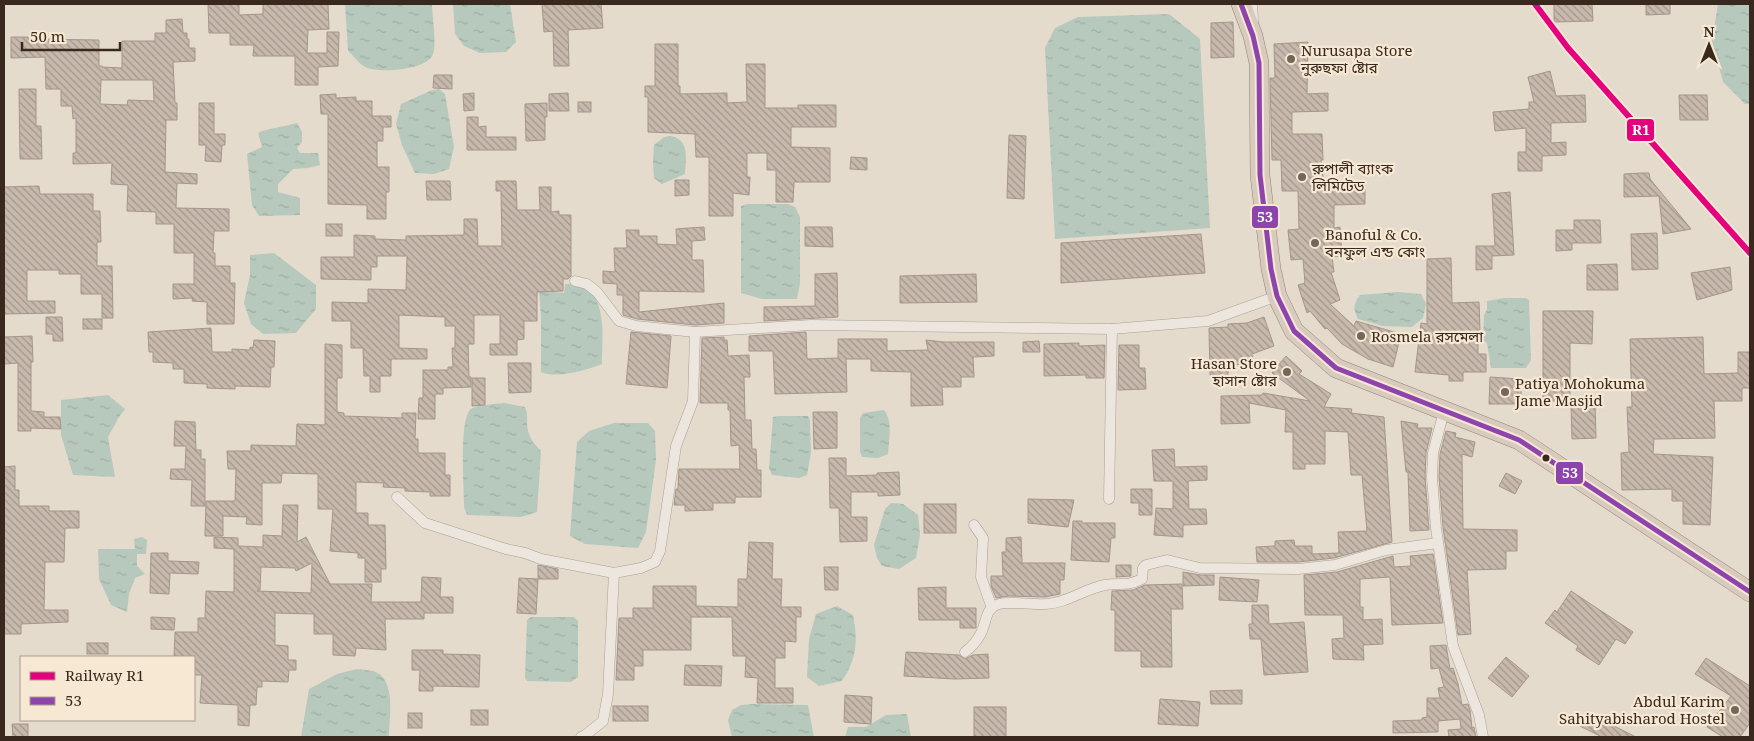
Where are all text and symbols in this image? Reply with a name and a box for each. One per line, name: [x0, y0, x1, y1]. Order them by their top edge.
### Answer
scale bar: [22, 20, 120, 52]
north arrow: [1684, 20, 1734, 70]
text: N: [1703, 22, 1715, 41]
text: 50 m: [30, 26, 65, 46]
place label: Nurusapa Store নুরুছফা ষ্টোর: [1300, 40, 1413, 77]
marker: Nurusapa Store নুরুছফা ষ্টোর: [1285, 53, 1297, 65]
line badge: R1: [1626, 118, 1655, 142]
text: R1: [1632, 120, 1650, 139]
place label: রুপালী ব্যাংক লিমিটেড: [1311, 158, 1394, 195]
marker: রুপালী ব্যাংক লিমিটেড: [1296, 171, 1308, 183]
line badge: 53: [1251, 205, 1279, 229]
text: 53: [1257, 207, 1273, 226]
place label: Banoful & Co. বনফুল এন্ড কোং: [1324, 224, 1426, 261]
marker: Banoful & Co. বনফুল এন্ড কোং: [1309, 237, 1321, 249]
place label: Rosmela রসমেলা: [1371, 326, 1484, 346]
marker: Rosmela রসমেলা: [1355, 330, 1367, 342]
place label: Hasan Store হাসান ষ্টোর: [1191, 353, 1278, 390]
marker: Hasan Store হাসান ষ্টোর: [1281, 366, 1293, 378]
place label: Patiya Mohokuma Jame Masjid: [1514, 373, 1645, 410]
marker: Patiya Mohokuma Jame Masjid: [1499, 386, 1511, 398]
unlabelled marker: [1541, 453, 1551, 463]
line badge: 53: [1555, 461, 1584, 485]
text: 53: [1562, 463, 1578, 482]
legend: [20, 656, 195, 721]
text: Railway R1: [65, 665, 144, 685]
text: 53: [65, 690, 82, 710]
place label: Abdul Karim Sahityabisharod Hostel: [1559, 691, 1725, 728]
marker: Abdul Karim Sahityabisharod Hostel: [1729, 704, 1741, 716]

